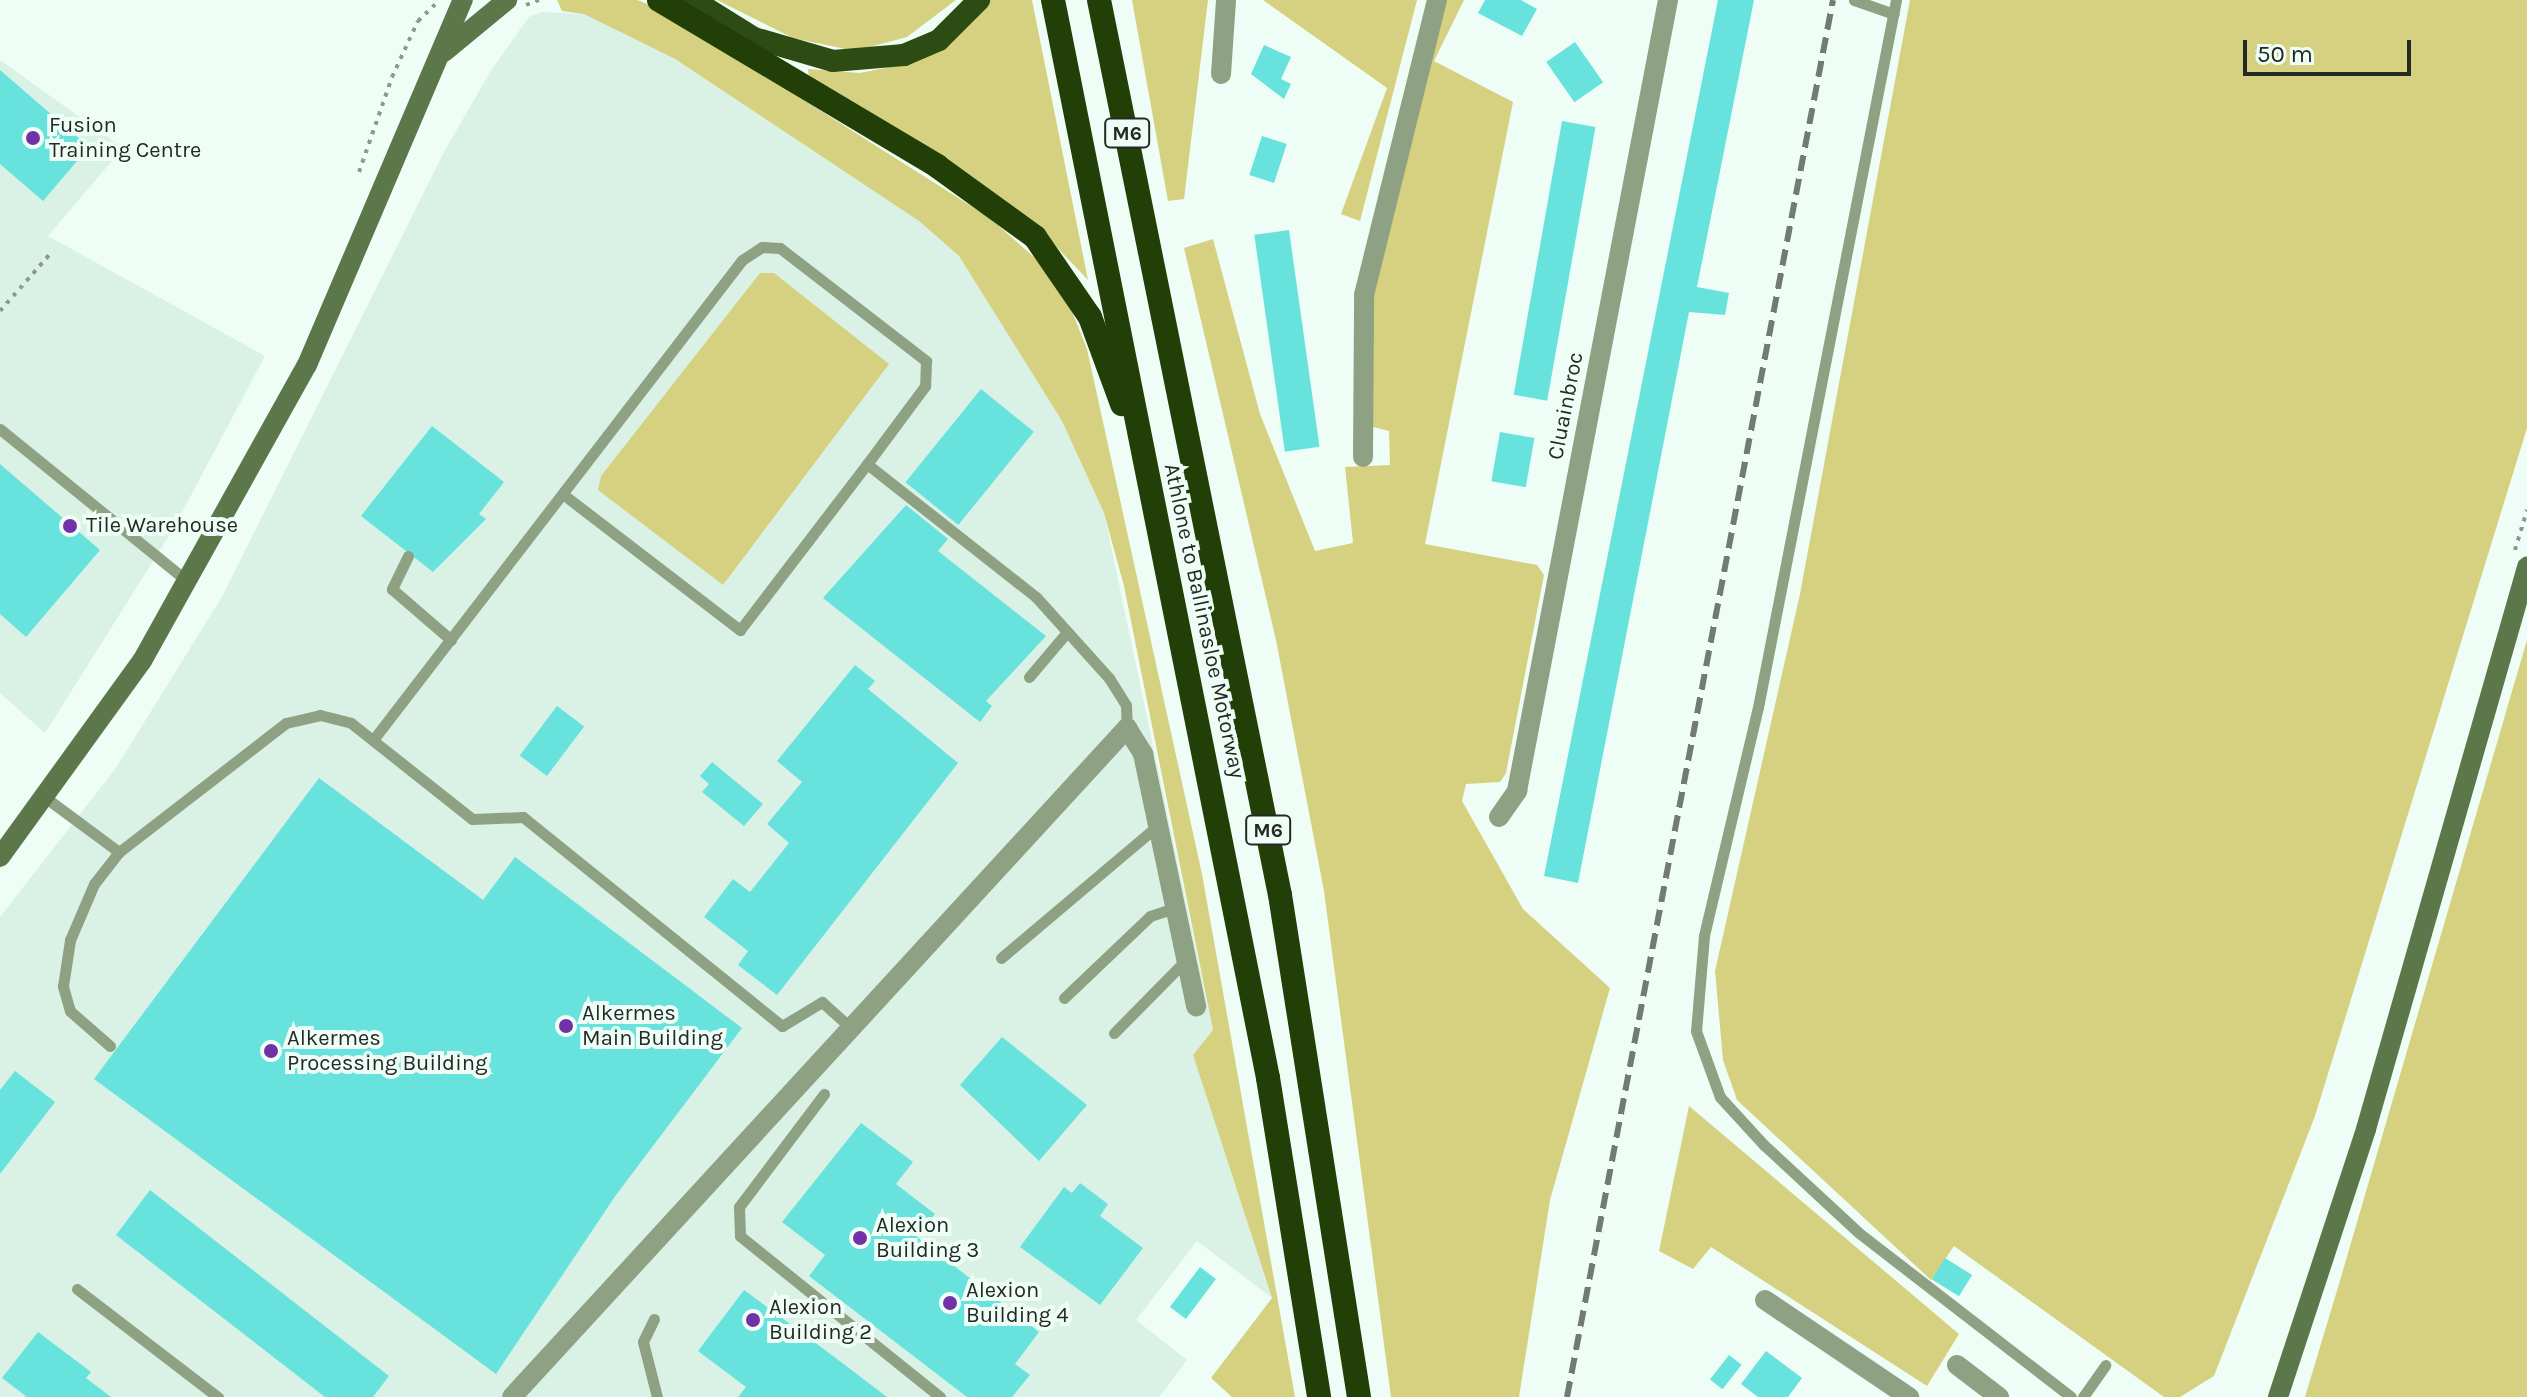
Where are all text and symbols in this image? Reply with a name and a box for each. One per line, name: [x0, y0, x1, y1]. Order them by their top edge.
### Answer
scale bar: [2247, 24, 2415, 74]
text: 50 m: [2257, 40, 2313, 68]
place label: Fusion Training Centre: [49, 112, 201, 164]
road number: M6: [1103, 117, 1151, 149]
marker: Fusion Training Centre: [24, 129, 42, 147]
street label: Cluainbroc: [1543, 350, 1589, 462]
street label: Athlone to Ballinasloe Motorway: [1158, 461, 1250, 781]
place label: Tile Warehouse: [86, 513, 238, 539]
marker: Tile Warehouse: [61, 517, 79, 535]
road number: M6: [1244, 814, 1292, 846]
place label: Alkermes Main Building: [582, 1000, 723, 1052]
marker: Alkermes Main Building: [557, 1017, 575, 1035]
place label: Alkermes Processing Building: [287, 1025, 487, 1076]
marker: Alkermes Processing Building: [262, 1042, 280, 1060]
place label: Alexion Building 3: [876, 1212, 979, 1264]
marker: Alexion Building 3: [851, 1229, 869, 1247]
place label: Alexion Building 4: [966, 1277, 1069, 1328]
place label: Alexion Building 2: [769, 1294, 872, 1346]
marker: Alexion Building 4: [941, 1294, 959, 1312]
marker: Alexion Building 2: [744, 1311, 762, 1329]

